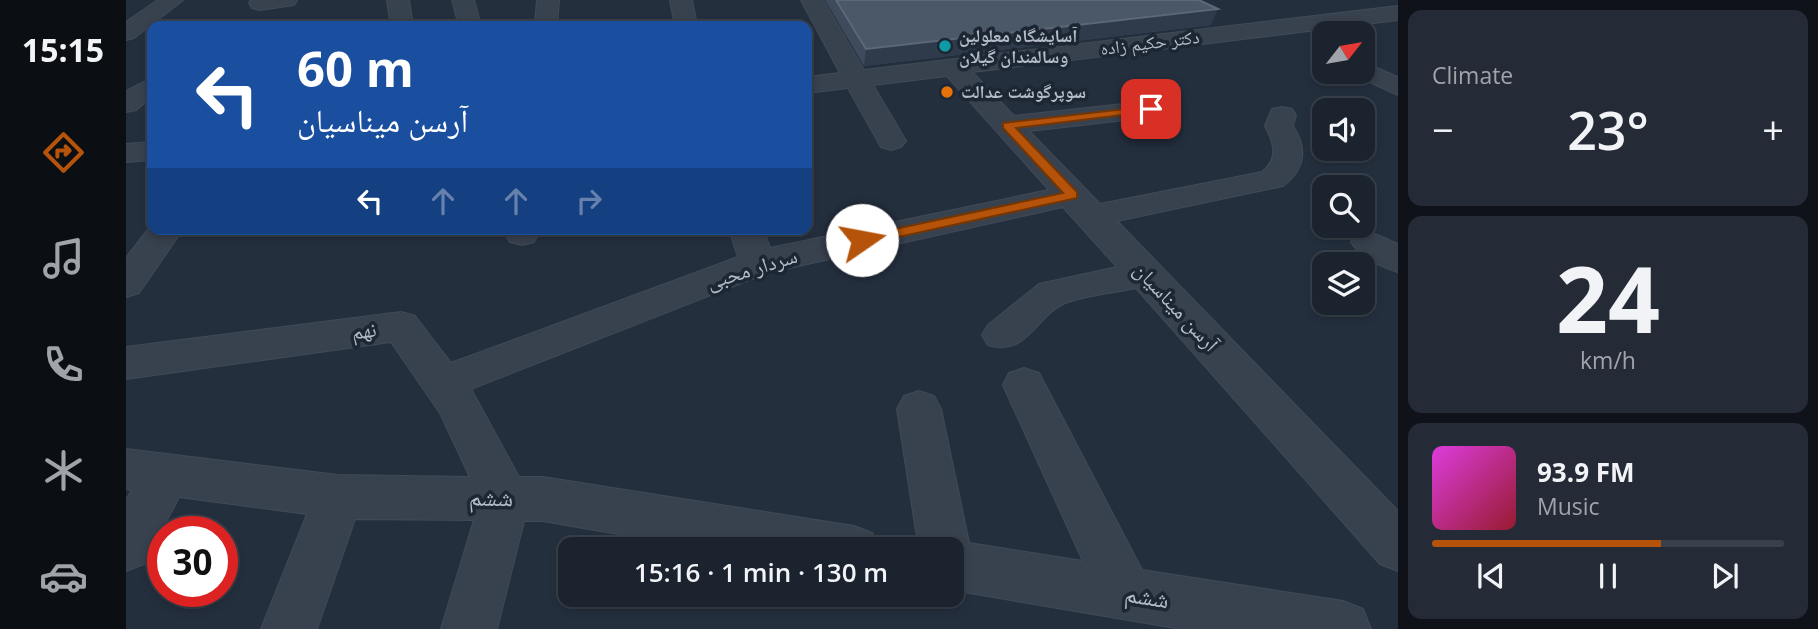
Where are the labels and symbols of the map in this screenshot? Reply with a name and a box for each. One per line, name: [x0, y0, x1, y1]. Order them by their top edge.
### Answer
north arrow: [1312, 21, 1376, 84]
place label: آسایشگاه معلولین وسالمندان گیلان: [959, 23, 1077, 68]
street label: دکتر حکیم زاده: [1099, 24, 1201, 61]
marker: آسایشگاه معلولین وسالمندان گیلان: [937, 38, 953, 54]
place label: سوپرگوشت عدالت: [961, 79, 1086, 103]
pin: [1121, 79, 1181, 139]
marker: سوپرگوشت عدالت: [939, 84, 955, 100]
position arrow: [825, 203, 899, 277]
street label: سردار محبی: [703, 241, 801, 295]
street label: آرسن میناسیان: [1128, 256, 1226, 357]
street label: نهم: [350, 314, 378, 347]
street label: ششم: [469, 480, 514, 514]
speed limit sign: 30: [147, 516, 238, 607]
street label: ششم: [1123, 576, 1172, 616]

